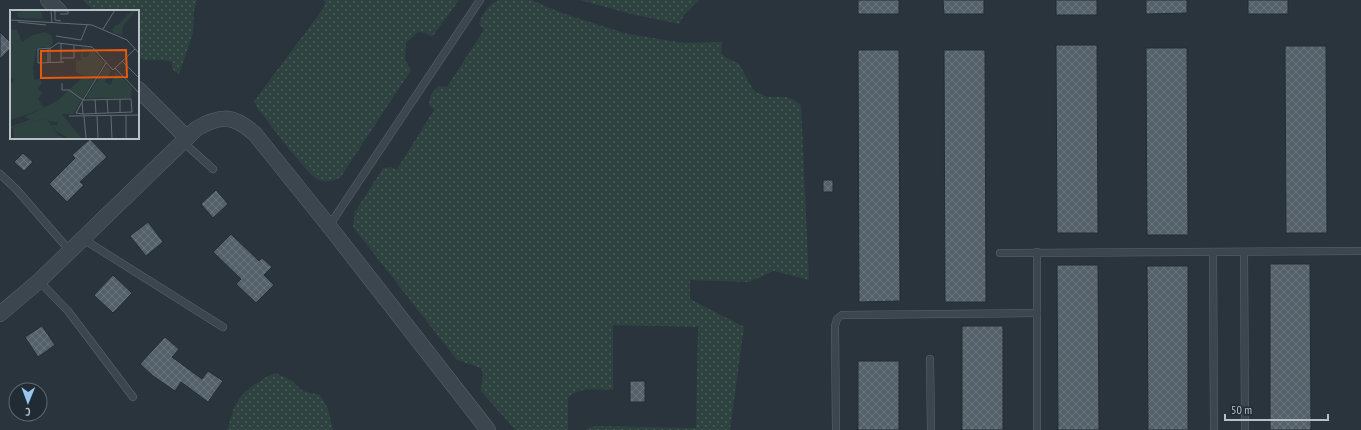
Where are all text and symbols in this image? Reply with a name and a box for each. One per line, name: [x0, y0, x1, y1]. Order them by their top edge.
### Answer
inset map: [10, 10, 139, 139]
north arrow: [8, 382, 48, 422]
scale bar: [1225, 396, 1328, 422]
text: 50 m: [1231, 402, 1252, 417]
text: С: [25, 405, 30, 419]

